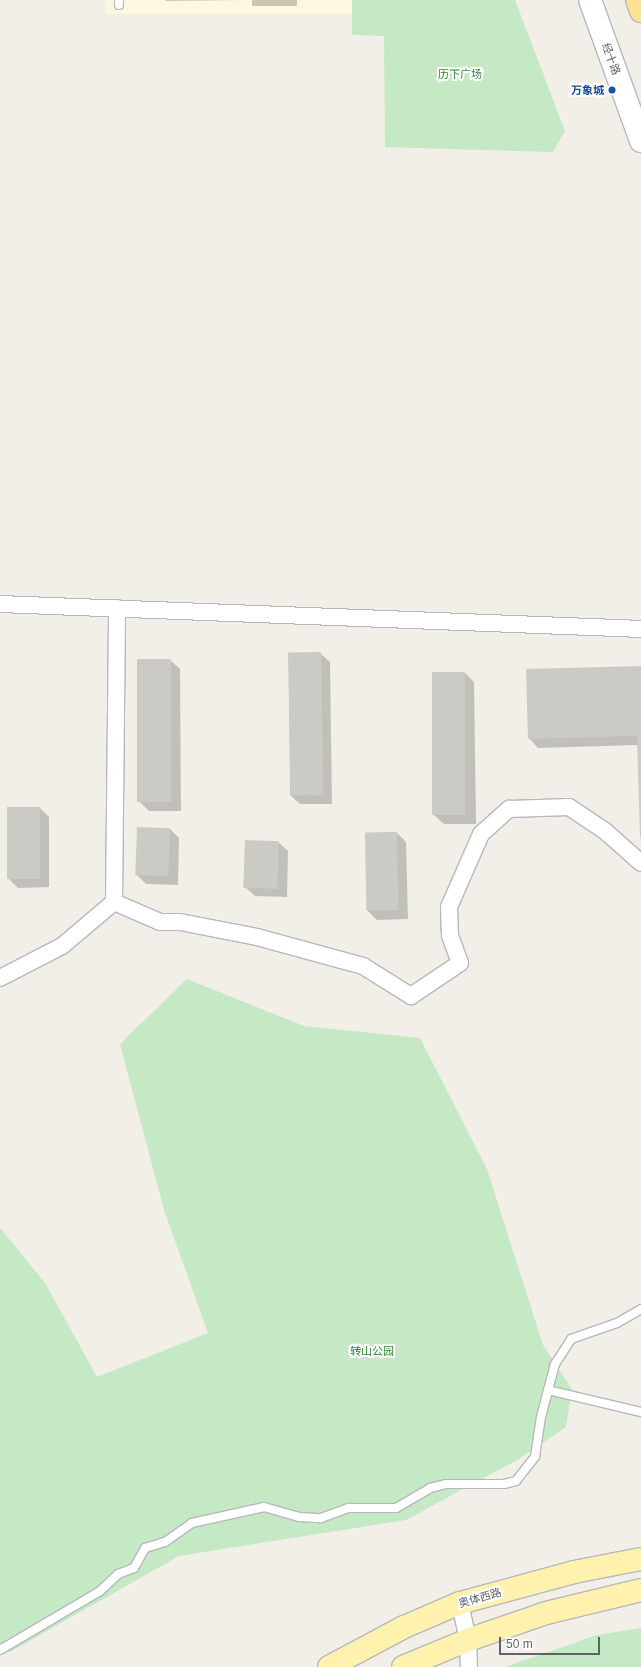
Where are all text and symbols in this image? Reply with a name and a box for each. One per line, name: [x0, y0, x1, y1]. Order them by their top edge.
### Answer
street label: 经十路: [599, 41, 623, 77]
park label: 历下广场: [438, 67, 482, 81]
place label: 万象城: [571, 83, 604, 97]
marker: 万象城: [607, 85, 617, 95]
park label: 转山公园: [350, 1344, 394, 1358]
street label: 奥体西路: [457, 1586, 503, 1610]
scale bar: [501, 1629, 602, 1655]
text: 50 m: [506, 1637, 533, 1651]

